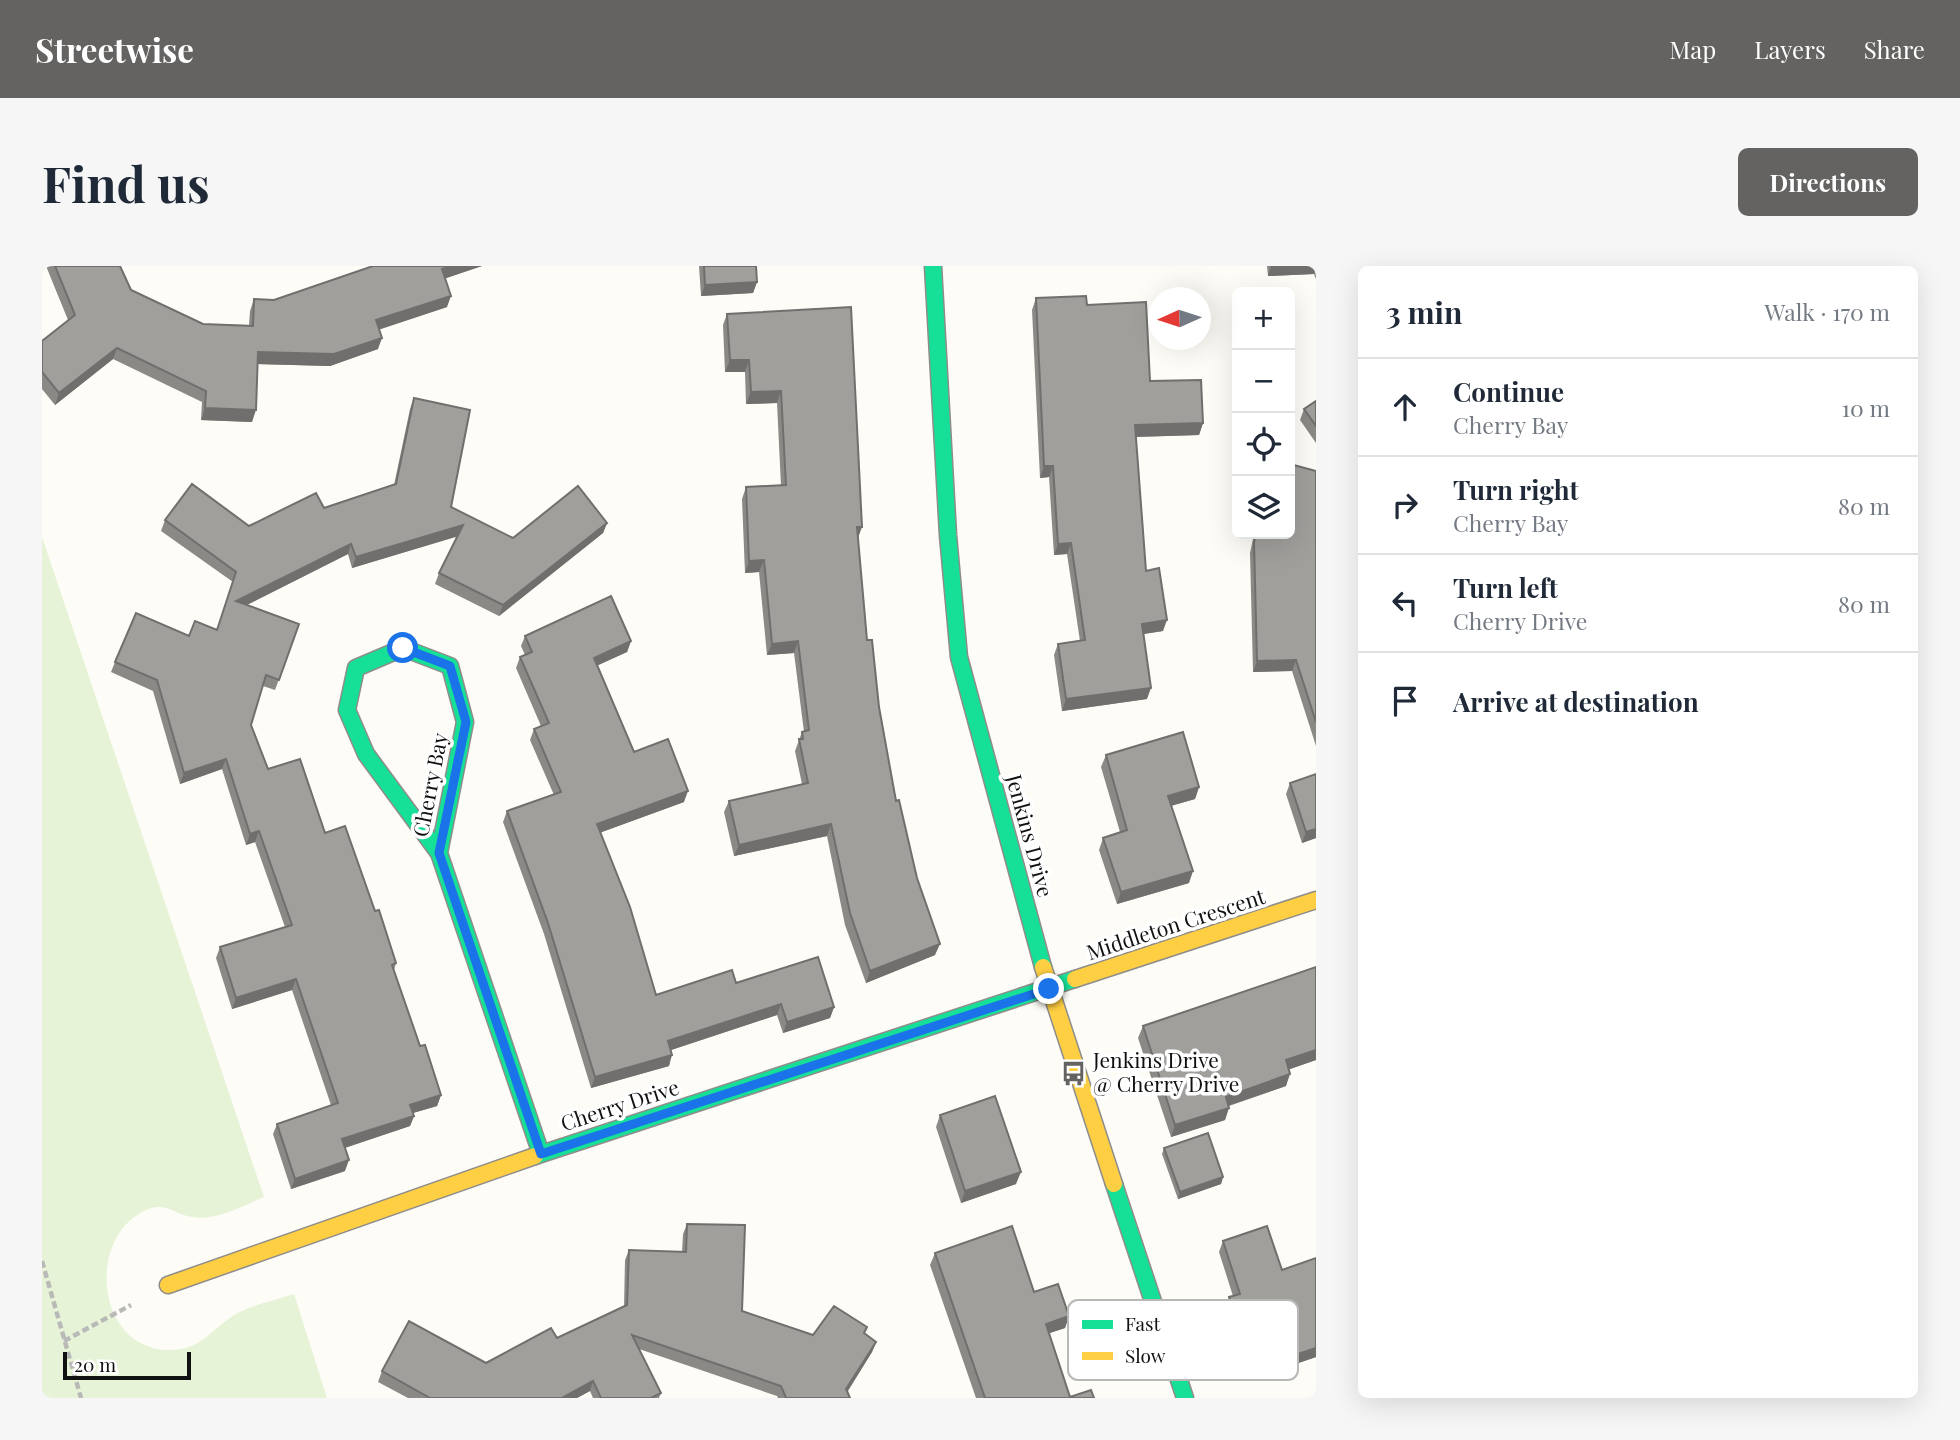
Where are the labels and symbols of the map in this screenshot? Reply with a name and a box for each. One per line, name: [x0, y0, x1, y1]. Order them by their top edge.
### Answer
north arrow: [1148, 287, 1211, 350]
route start: [387, 632, 418, 663]
street label: Cherry Bay: [405, 730, 453, 839]
street label: Jenkins Drive: [1001, 770, 1061, 900]
street label: Middleton Crescent: [1083, 881, 1269, 965]
route end: [1033, 973, 1064, 1004]
place label: Jenkins Drive @ Cherry Drive: [1092, 1045, 1239, 1097]
bus stop icon: Jenkins Drive @ Cherry Drive: [1059, 1059, 1087, 1087]
street label: Cherry Drive: [557, 1072, 682, 1136]
legend: [1068, 1300, 1298, 1380]
text: Fast: [1125, 1310, 1161, 1336]
text: Slow: [1125, 1342, 1166, 1368]
scale bar: [63, 1349, 191, 1381]

